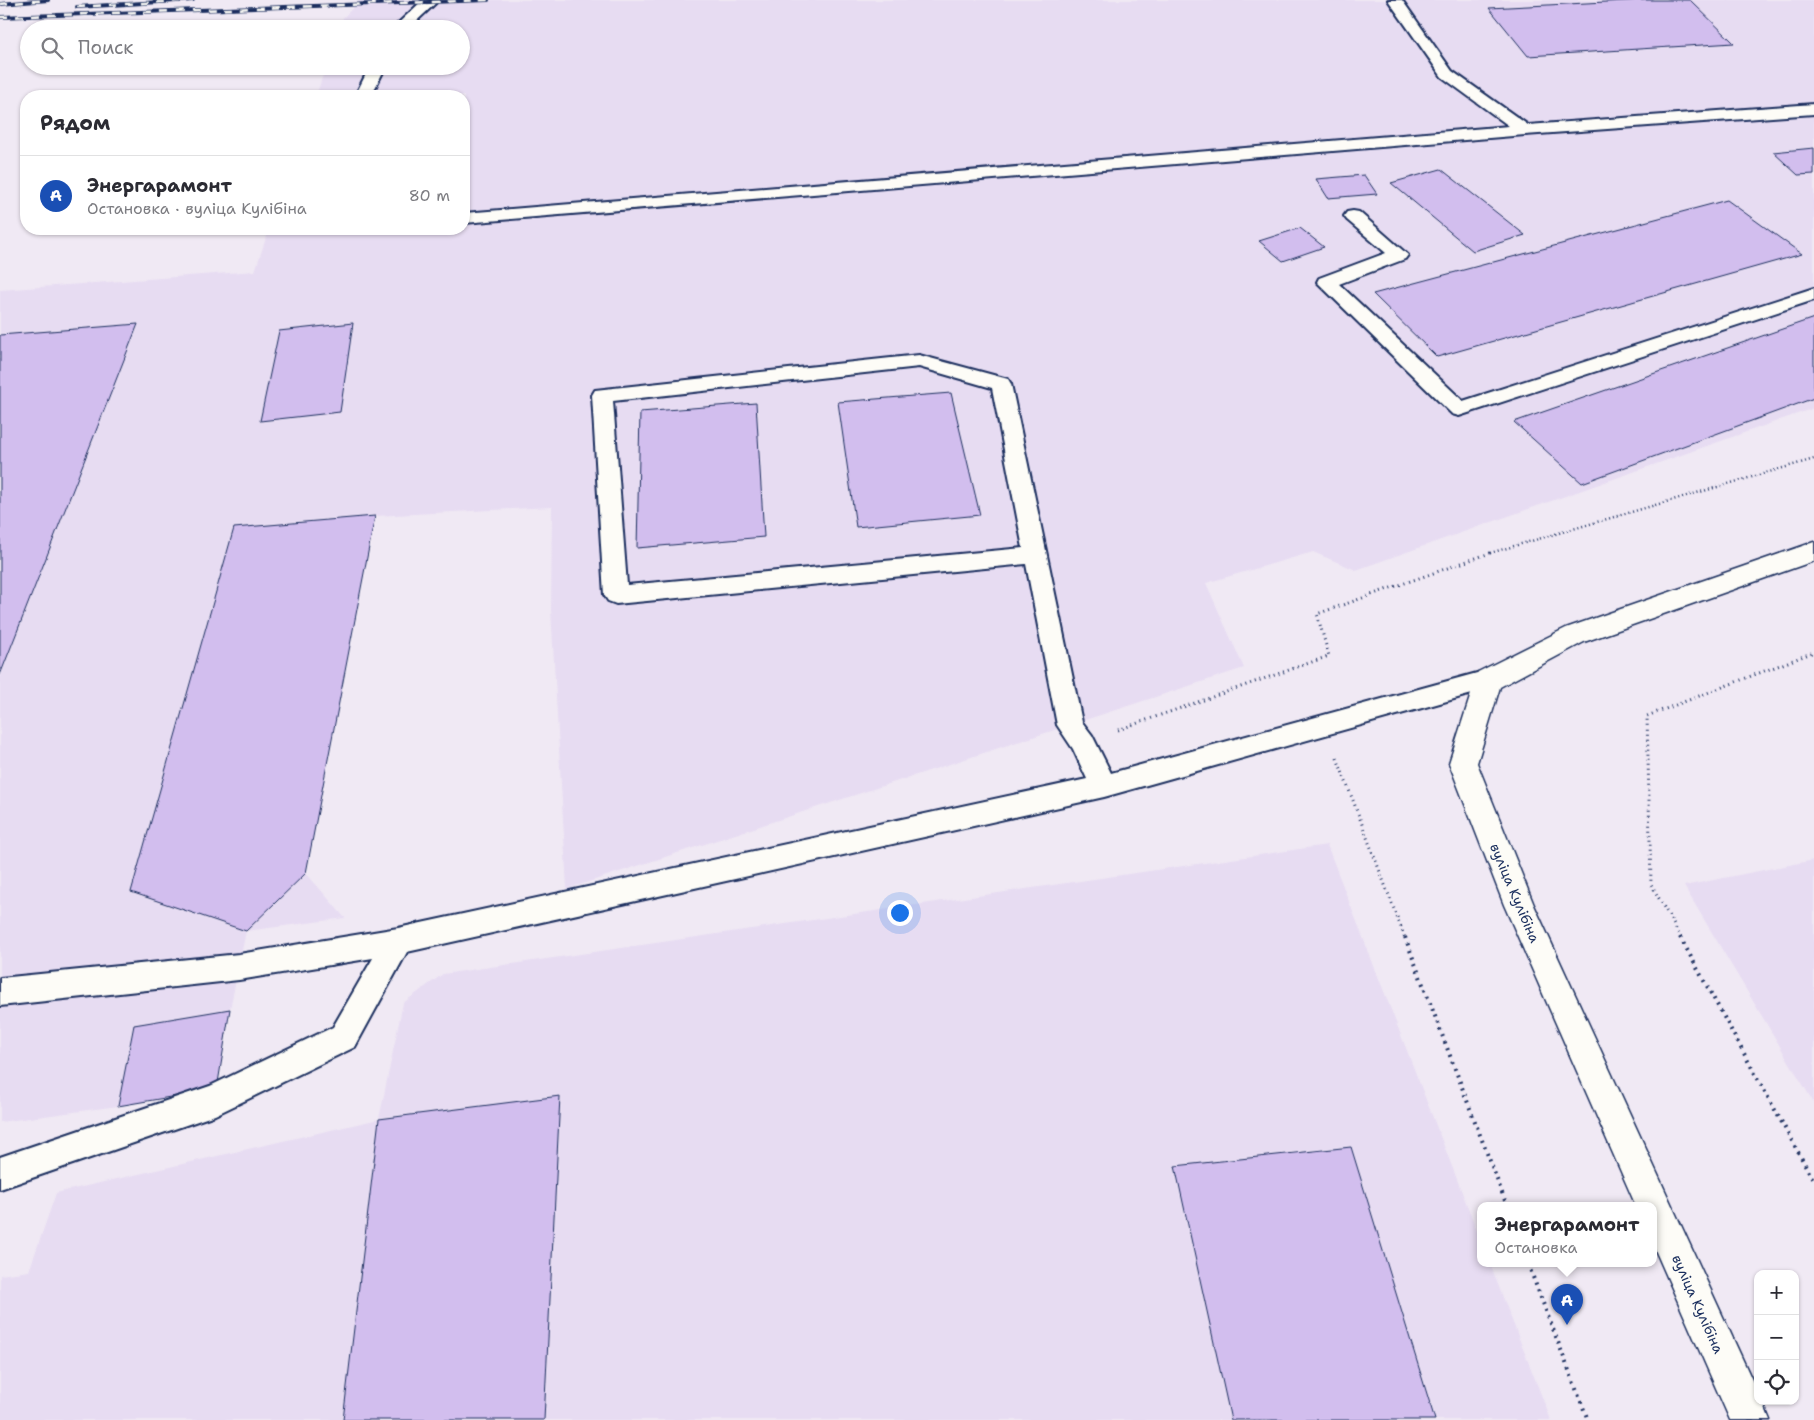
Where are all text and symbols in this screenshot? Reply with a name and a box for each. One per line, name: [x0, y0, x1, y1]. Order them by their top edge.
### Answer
search box: [20, 20, 470, 75]
icon: search: [38, 34, 66, 62]
text: Поиск: [78, 35, 133, 60]
text: Рядом: [40, 109, 110, 137]
text: Энергарамонт: [87, 173, 232, 198]
text: A: [50, 185, 62, 206]
text: 80 m: [409, 185, 450, 206]
text: Остановка · вуліца Кулібіна: [87, 198, 307, 219]
street label: вуліца Кулібіна: [1486, 841, 1544, 946]
your location: [887, 900, 913, 926]
popup: [1477, 1202, 1657, 1267]
text: Энергарамонт: [1495, 1212, 1639, 1237]
text: Остановка: [1495, 1237, 1577, 1258]
street label: вуліца Кулібіна: [1668, 1252, 1728, 1356]
map controls: [1754, 1270, 1799, 1405]
button: +: [1754, 1270, 1799, 1315]
pin: A: [1551, 1284, 1583, 1325]
button: −: [1754, 1315, 1799, 1360]
button: locate: [1754, 1360, 1799, 1405]

